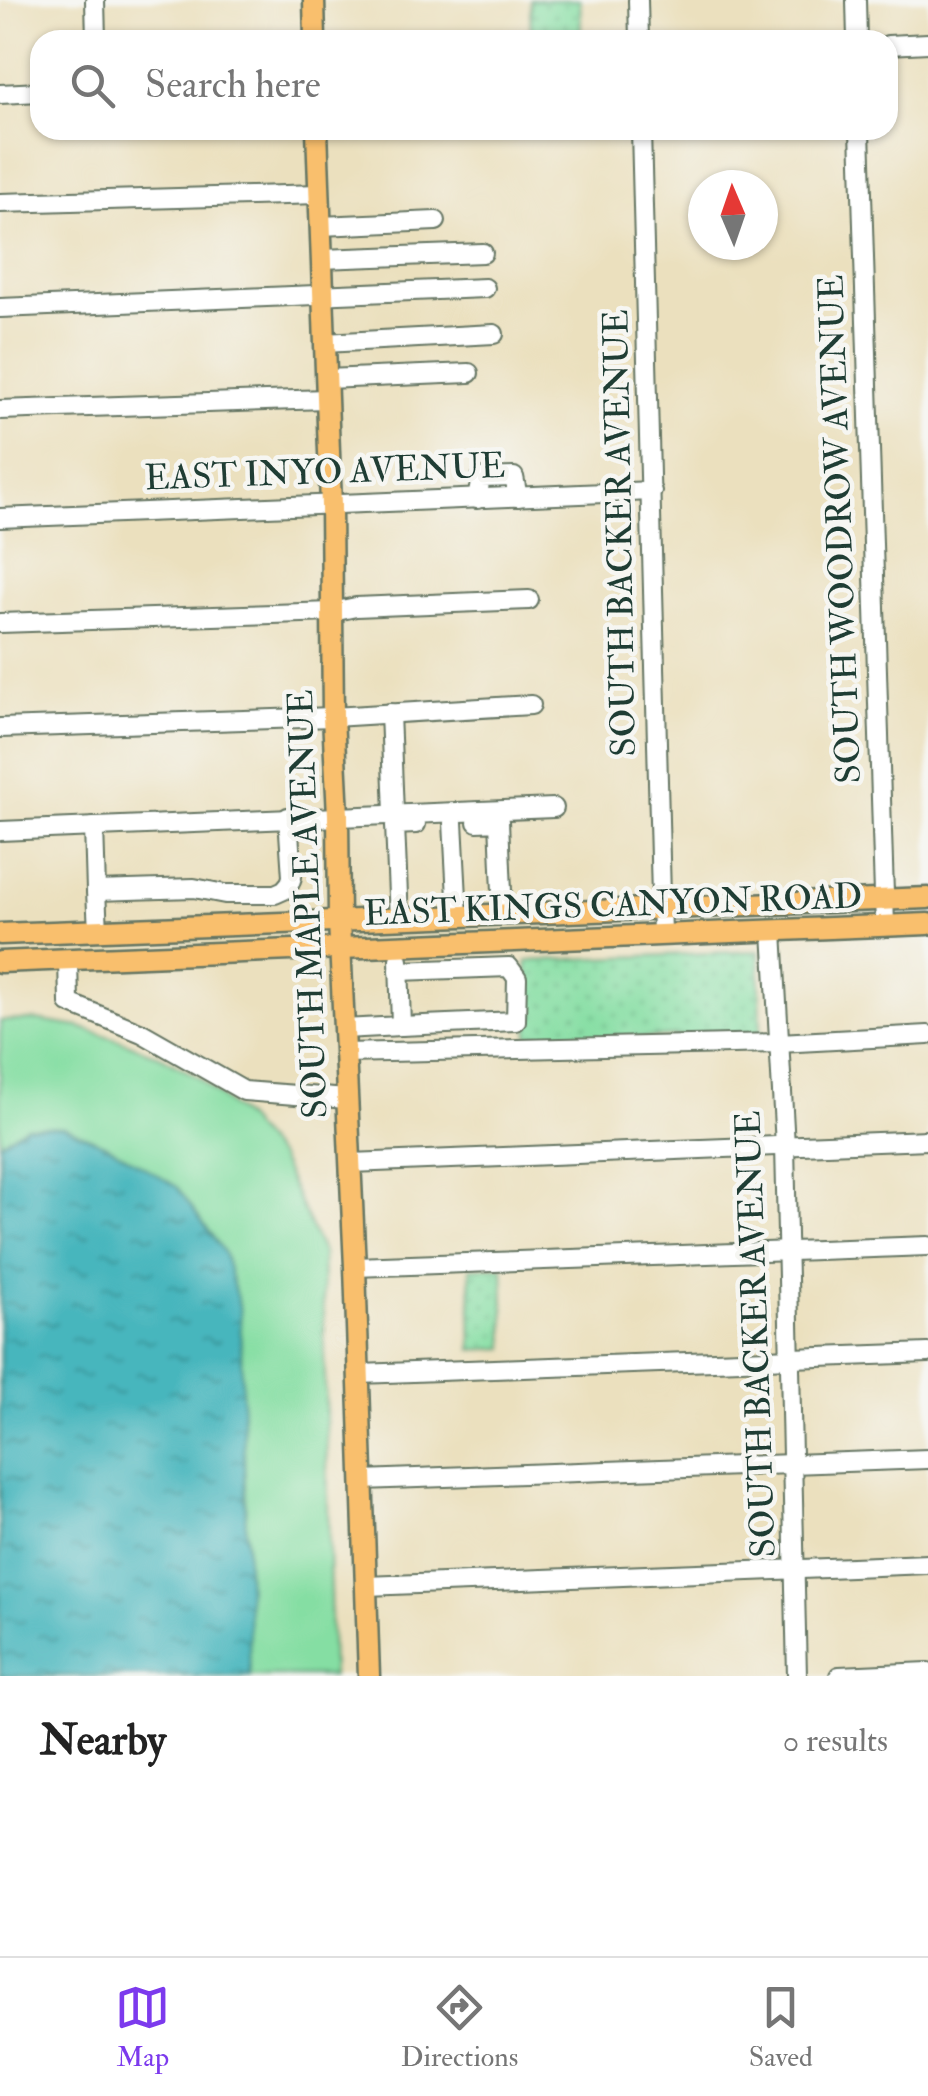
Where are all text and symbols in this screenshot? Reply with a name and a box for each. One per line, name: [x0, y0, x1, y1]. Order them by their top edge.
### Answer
search box: [30, 30, 898, 140]
icon: search: [65, 58, 120, 113]
text: Search here: [145, 61, 321, 109]
north arrow: [688, 170, 778, 260]
street label: SOUTH WOODROW AVENUE: [809, 274, 871, 784]
street label: SOUTH BACKER AVENUE: [594, 309, 646, 757]
street label: EAST INYO AVENUE: [144, 444, 506, 500]
street label: SOUTH MAPLE AVENUE: [279, 689, 337, 1119]
street label: EAST KINGS CANYON ROAD: [363, 874, 863, 936]
street label: SOUTH BACKER AVENUE: [726, 1110, 786, 1558]
text: Nearby: [40, 1715, 166, 1767]
text: 0 results: [783, 1721, 888, 1761]
tab: Map: [115, 1980, 170, 2075]
tab: Directions: [401, 1980, 518, 2075]
tab: Saved: [749, 1980, 813, 2075]

